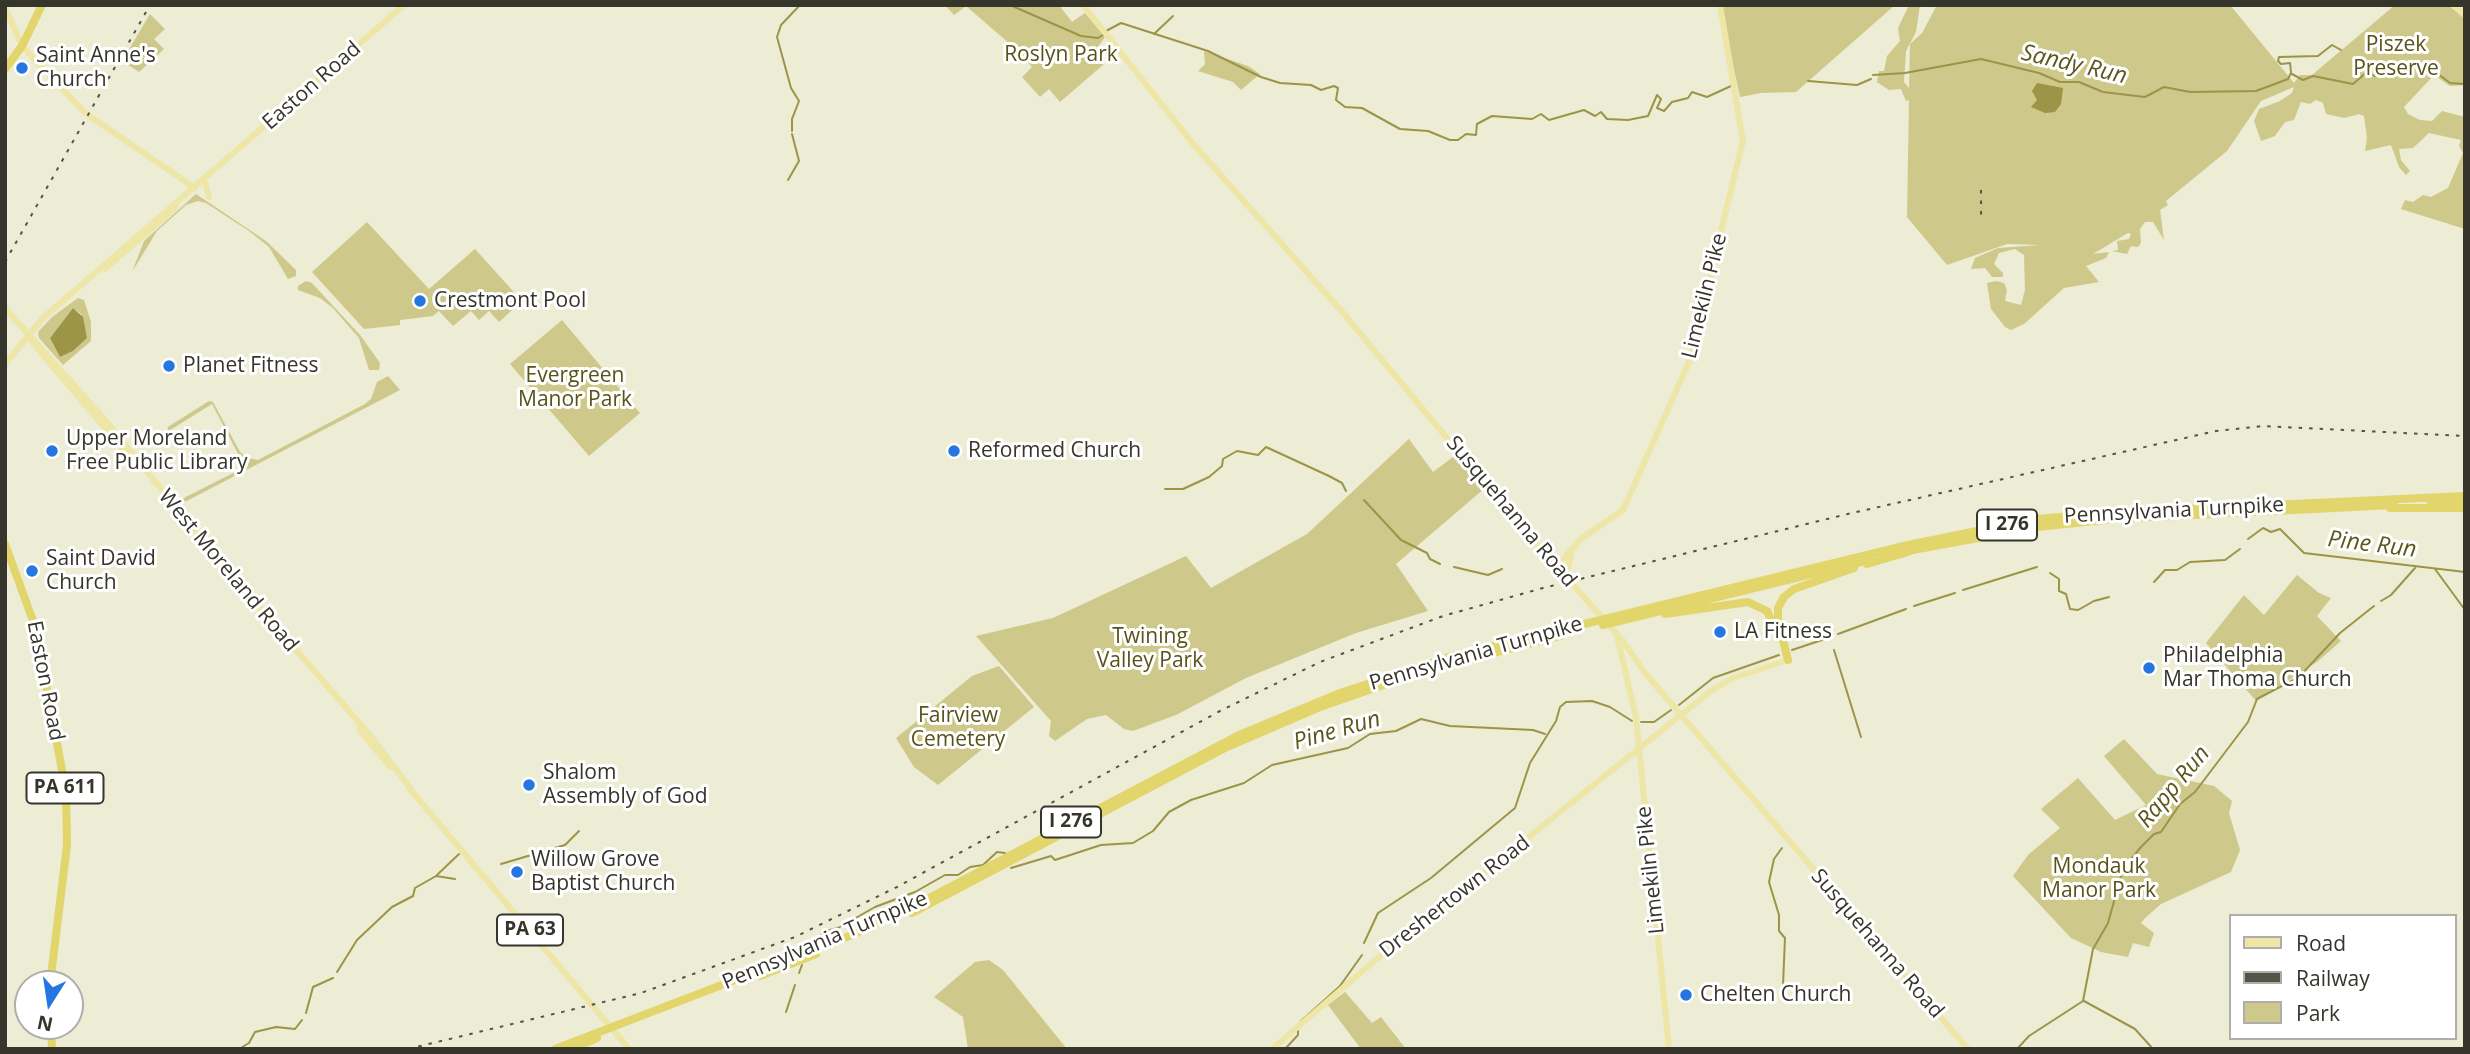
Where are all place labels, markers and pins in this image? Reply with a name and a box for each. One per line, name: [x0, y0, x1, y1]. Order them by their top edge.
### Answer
place label: Saint Anne's Church: [36, 43, 156, 93]
marker: Saint Anne's Church: [14, 60, 30, 76]
place label: Crestmont Pool: [434, 288, 586, 314]
marker: Crestmont Pool: [412, 293, 428, 309]
place label: Planet Fitness: [183, 353, 319, 379]
marker: Planet Fitness: [161, 358, 177, 374]
place label: Upper Moreland Free Public Library: [66, 426, 247, 476]
place label: Reformed Church: [968, 438, 1141, 464]
marker: Upper Moreland Free Public Library: [44, 443, 60, 459]
marker: Reformed Church: [946, 443, 962, 459]
place label: Saint David Church: [46, 546, 156, 596]
marker: Saint David Church: [24, 563, 40, 579]
place label: LA Fitness: [1734, 619, 1832, 645]
marker: LA Fitness: [1712, 624, 1728, 640]
place label: Philadelphia Mar Thoma Church: [2163, 643, 2352, 693]
marker: Philadelphia Mar Thoma Church: [2141, 660, 2157, 676]
place label: Shalom Assembly of God: [543, 760, 708, 810]
marker: Shalom Assembly of God: [521, 777, 537, 793]
place label: Willow Grove Baptist Church: [531, 847, 675, 897]
marker: Willow Grove Baptist Church: [509, 864, 525, 880]
place label: Chelten Church: [1700, 982, 1851, 1008]
marker: Chelten Church: [1678, 987, 1694, 1003]

